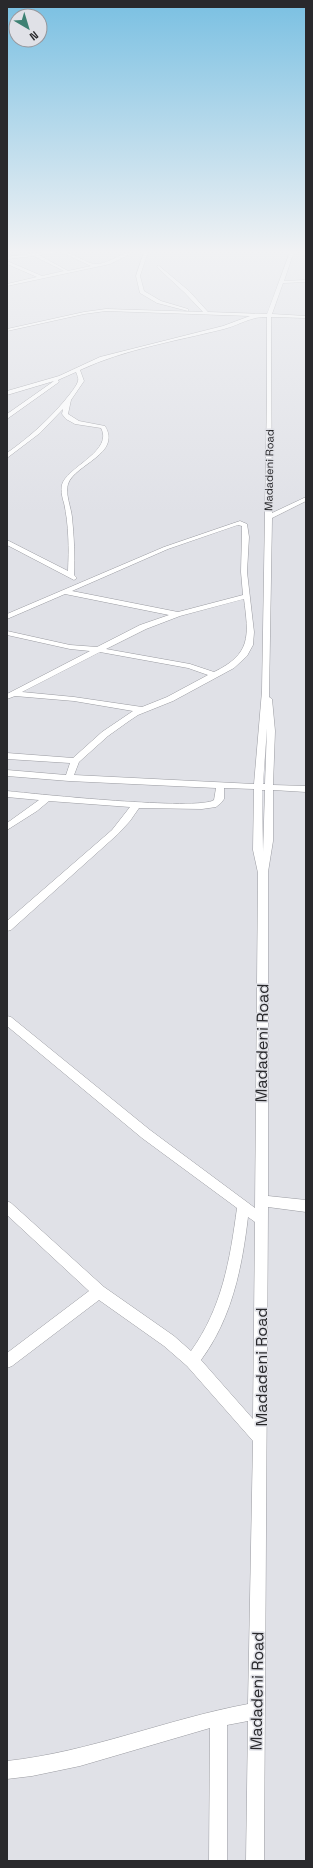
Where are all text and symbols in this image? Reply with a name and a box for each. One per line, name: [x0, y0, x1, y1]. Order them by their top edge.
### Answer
north arrow: [8, 8, 48, 48]
text: N: [27, 28, 41, 44]
street label: Madadeni Road: [261, 429, 277, 511]
street label: Madadeni Road: [250, 983, 274, 1103]
street label: Madadeni Road: [251, 1308, 272, 1427]
street label: Madadeni Road: [245, 1631, 269, 1751]

